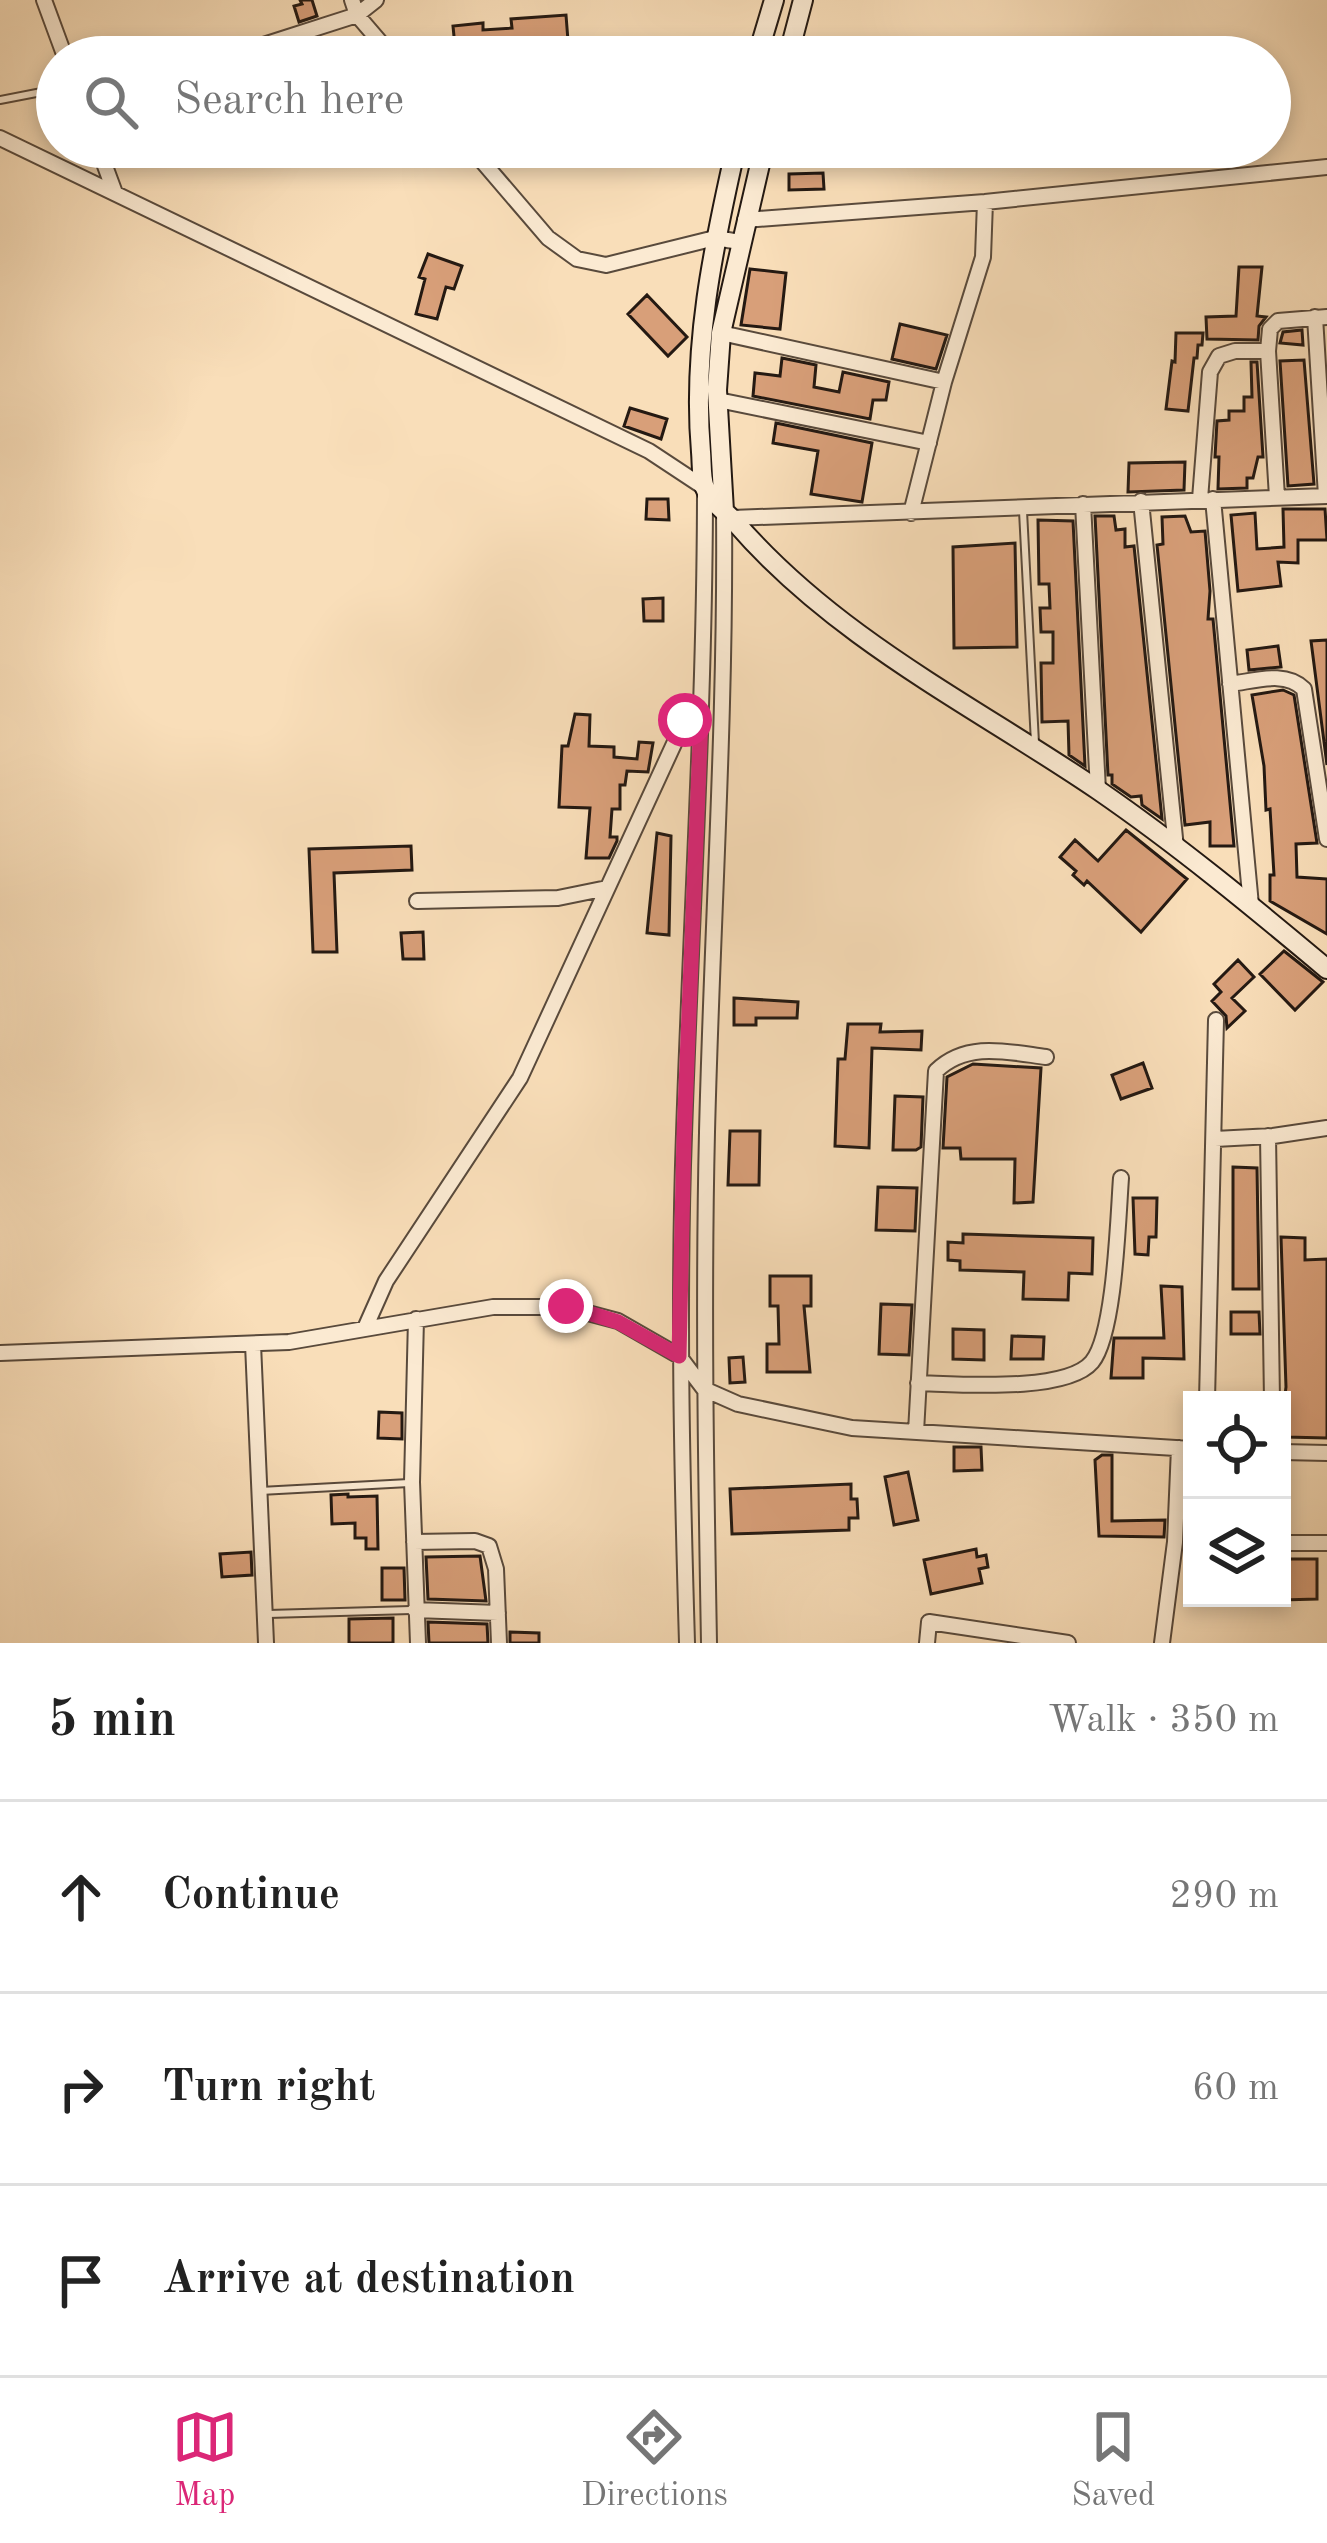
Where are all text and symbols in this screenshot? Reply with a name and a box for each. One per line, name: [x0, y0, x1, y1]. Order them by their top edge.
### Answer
search box: [36, 36, 1291, 168]
icon: search: [78, 69, 144, 135]
text: Search here: [174, 79, 404, 124]
route start: [658, 693, 712, 747]
route end: [539, 1279, 593, 1333]
map controls: [1183, 1391, 1291, 1607]
button: locate: [1183, 1391, 1291, 1499]
button: layers: [1183, 1499, 1291, 1607]
text: 5 min: [48, 1696, 176, 1747]
text: Walk · 350 m: [1048, 1701, 1279, 1740]
icon: ahead: [48, 1864, 114, 1930]
text: Continue: [162, 1874, 340, 1919]
text: 290 m: [1169, 1877, 1279, 1916]
icon: right: [48, 2056, 114, 2122]
text: Turn right: [162, 2066, 375, 2111]
text: 60 m: [1192, 2069, 1279, 2108]
icon: arrive: [48, 2248, 114, 2314]
text: Arrive at destination: [162, 2258, 575, 2303]
tab: Map: [172, 2404, 238, 2517]
tab: Directions: [581, 2404, 728, 2517]
tab: Saved: [1071, 2404, 1155, 2517]

